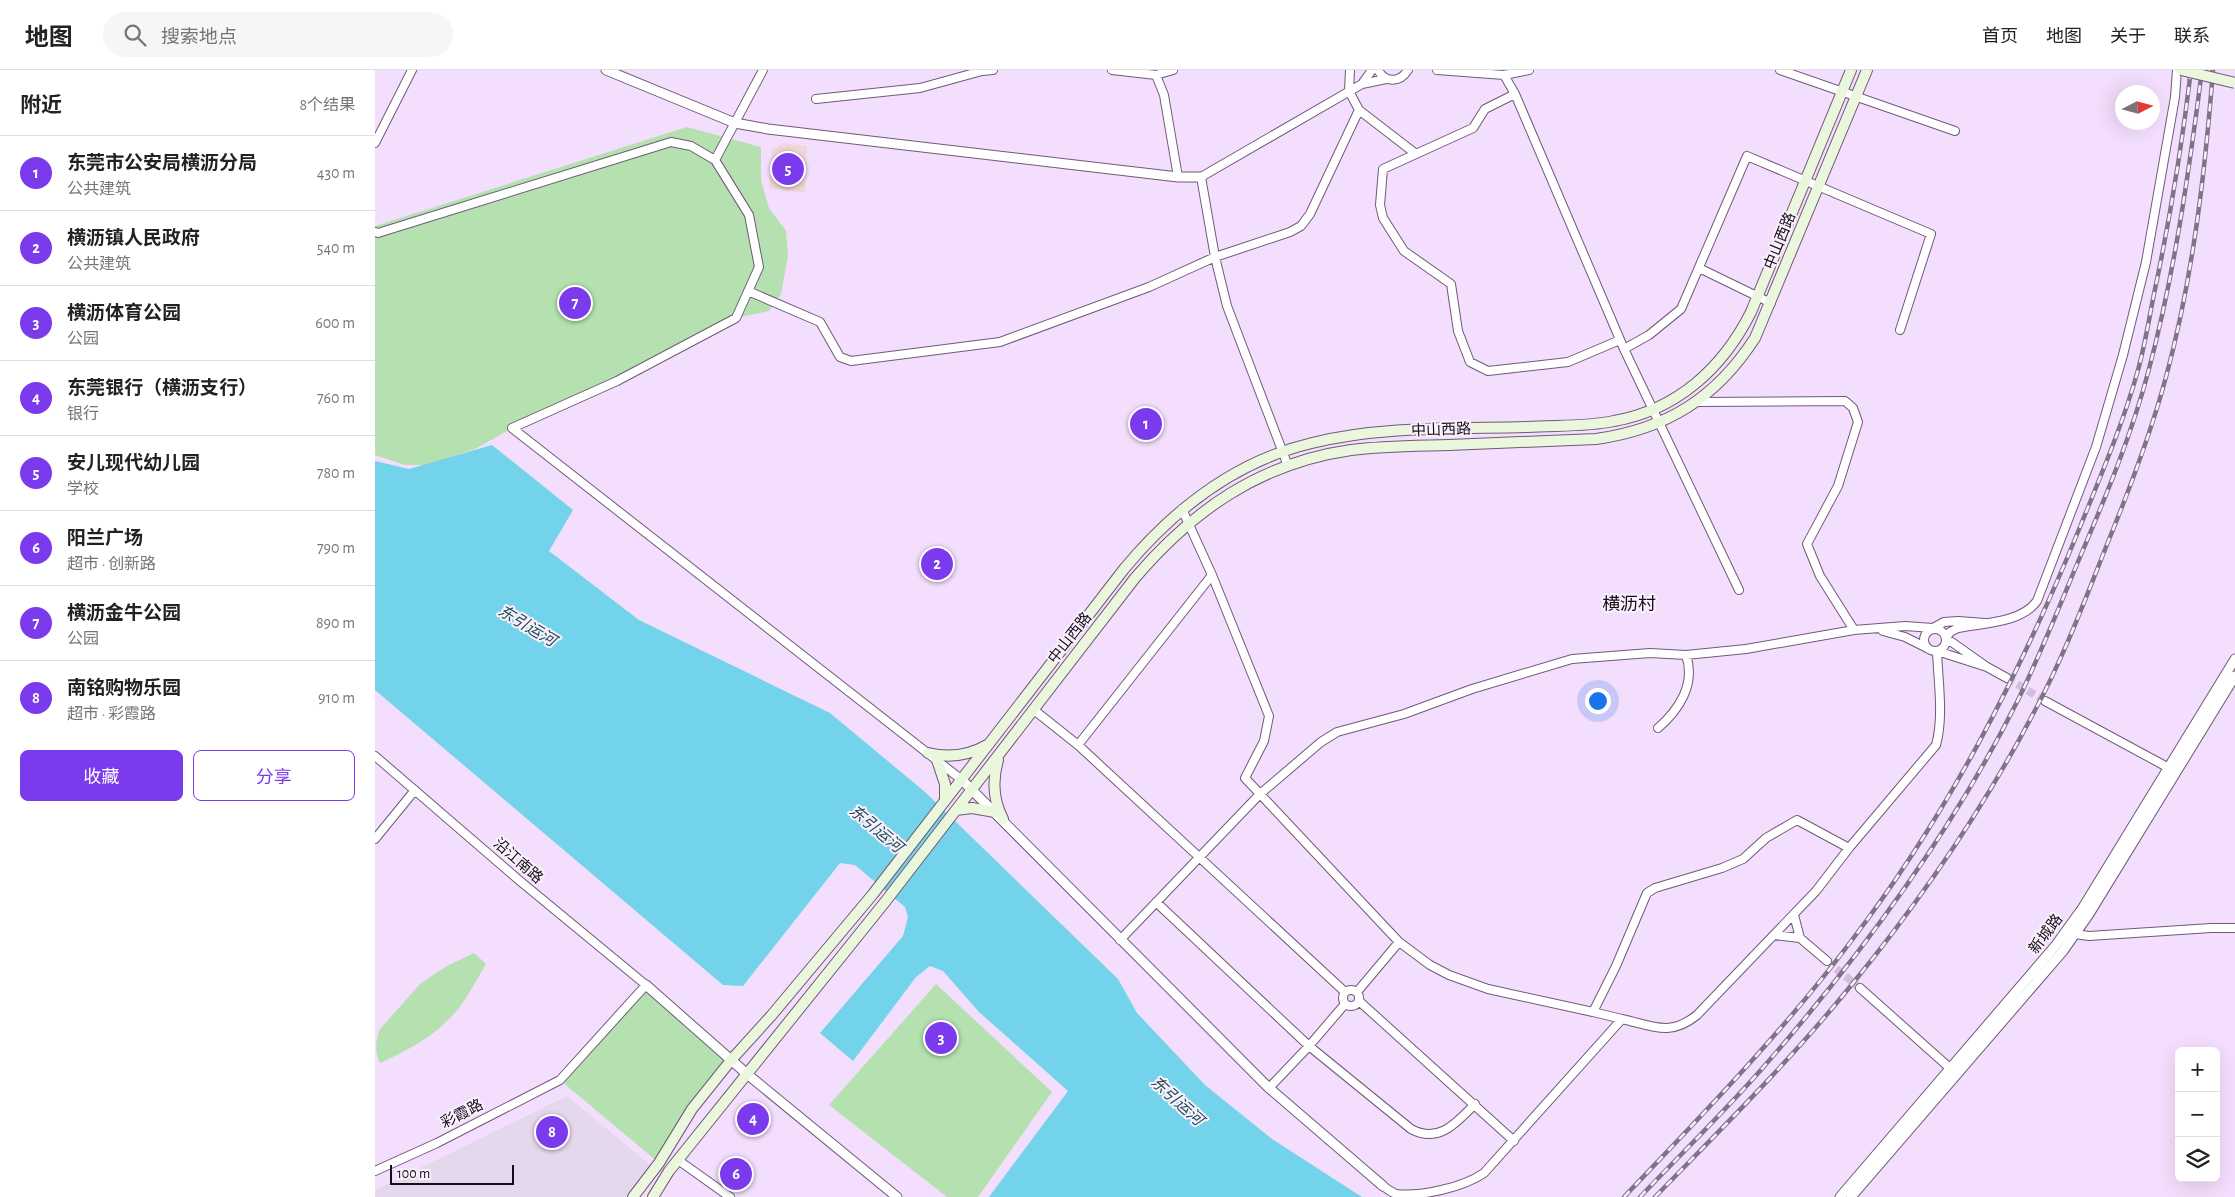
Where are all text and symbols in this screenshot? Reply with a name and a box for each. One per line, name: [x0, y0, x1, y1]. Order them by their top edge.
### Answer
search box: [103, 12, 453, 57]
icon: search: [121, 21, 149, 49]
text: 地图: [25, 26, 73, 50]
text: 搜索地点: [161, 28, 237, 47]
text: 首页: [1982, 28, 2018, 46]
text: 地图: [2046, 28, 2082, 46]
text: 关于: [2110, 28, 2146, 46]
text: 联系: [2174, 28, 2210, 46]
north arrow: [2115, 85, 2160, 130]
text: 附近: [20, 95, 62, 116]
text: 8个结果: [299, 97, 355, 113]
pin: 5: [772, 150, 804, 188]
text: 东莞市公安局横沥分局: [67, 154, 257, 173]
text: 1: [33, 165, 39, 181]
text: 430 m: [317, 165, 355, 181]
text: 公共建筑: [67, 181, 131, 197]
street label: 中山西路: [1761, 210, 1798, 272]
text: 横沥镇人民政府: [67, 229, 200, 248]
text: 2: [32, 240, 40, 256]
text: 540 m: [317, 240, 355, 256]
text: 公共建筑: [67, 256, 131, 272]
pin: 7: [559, 284, 591, 322]
text: 横沥体育公园: [67, 304, 181, 323]
text: 3: [33, 315, 39, 331]
text: 600 m: [315, 315, 355, 331]
text: 公园: [67, 331, 99, 347]
text: 东莞银行（横沥支行）: [67, 379, 257, 398]
text: 4: [32, 390, 40, 406]
text: 760 m: [317, 390, 355, 406]
pin: 1: [1130, 405, 1162, 443]
text: 银行: [67, 406, 99, 422]
street label: 中山西路: [1411, 420, 1471, 439]
text: 安儿现代幼儿园: [67, 454, 200, 473]
text: 5: [33, 465, 39, 481]
text: 780 m: [317, 465, 355, 481]
text: 学校: [67, 481, 99, 497]
text: 阳兰广场: [67, 529, 143, 548]
text: 6: [32, 540, 40, 556]
text: 790 m: [317, 540, 355, 556]
pin: 2: [921, 545, 953, 583]
text: 超市 · 创新路: [67, 556, 156, 572]
district label: 横沥村: [1602, 594, 1656, 614]
water label: 东引运河: [495, 602, 562, 651]
text: 横沥金牛公园: [67, 604, 181, 623]
street label: 中山西路: [1045, 609, 1094, 666]
text: 7: [33, 615, 39, 631]
text: 890 m: [316, 615, 355, 631]
text: 公园: [67, 631, 99, 647]
text: 南铭购物乐园: [67, 679, 181, 698]
your location: [1585, 688, 1611, 714]
text: 8: [32, 690, 40, 706]
text: 910 m: [318, 690, 355, 706]
text: 超市 · 彩霞路: [67, 706, 156, 722]
button: 收藏: [20, 750, 183, 801]
button: 分享: [193, 750, 355, 801]
water label: 东引运河: [846, 802, 909, 858]
street label: 沿江南路: [490, 835, 546, 886]
street label: 新城路: [2026, 911, 2066, 956]
pin: 3: [925, 1019, 957, 1057]
map controls: [2175, 1047, 2220, 1182]
button: +: [2175, 1047, 2220, 1092]
water label: 东引运河: [1148, 1073, 1209, 1130]
button: −: [2175, 1092, 2220, 1137]
street label: 彩霞路: [438, 1096, 485, 1131]
pin: 4: [737, 1100, 769, 1138]
pin: 8: [536, 1113, 568, 1151]
button: layers: [2175, 1137, 2220, 1182]
pin: 6: [720, 1155, 752, 1193]
scale bar: [390, 1162, 514, 1185]
text: 100 m: [397, 1167, 430, 1181]

